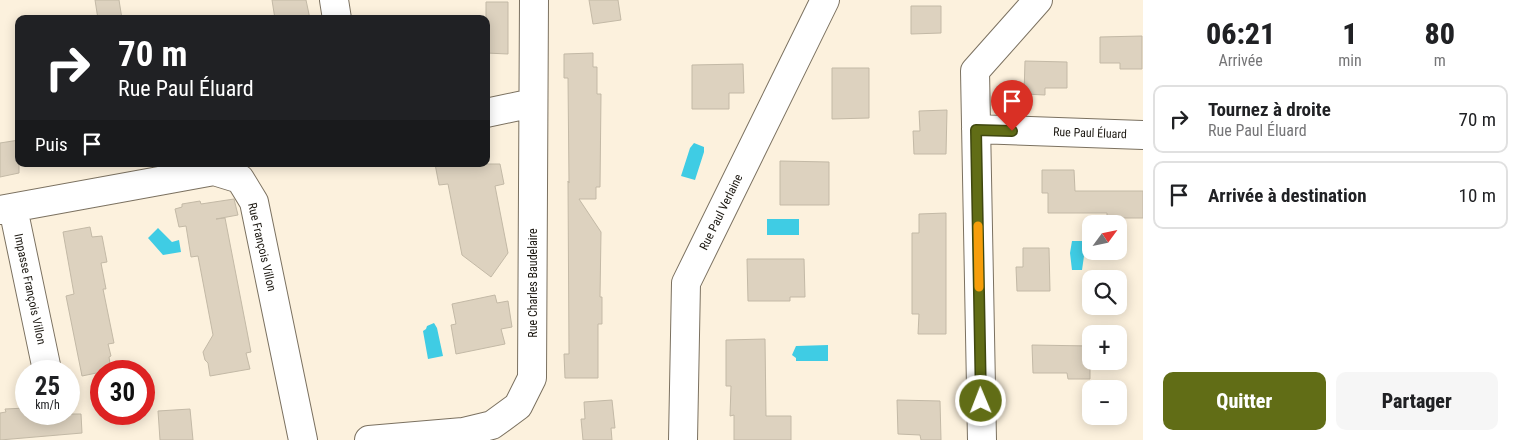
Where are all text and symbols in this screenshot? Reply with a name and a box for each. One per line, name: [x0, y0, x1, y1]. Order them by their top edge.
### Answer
text: 06:21: [1206, 16, 1275, 51]
text: 1: [1342, 16, 1358, 51]
text: 80: [1425, 16, 1455, 51]
text: 70 m: [118, 34, 187, 75]
icon: right: [35, 35, 100, 100]
text: Arrivée: [1218, 51, 1263, 70]
text: min: [1338, 51, 1362, 70]
text: m: [1434, 51, 1446, 70]
text: Rue Paul Éluard: [118, 76, 254, 101]
pin: [991, 80, 1033, 131]
icon: arrive: [998, 87, 1026, 115]
text: Tournez à droite: [1208, 98, 1331, 121]
icon: right: [1165, 105, 1193, 133]
text: 70 m: [1459, 108, 1496, 131]
text: Rue Paul Éluard: [1208, 121, 1307, 140]
street label: Rue Paul Éluard: [1053, 124, 1127, 141]
icon: arrive: [78, 130, 106, 158]
text: Puis: [35, 133, 68, 156]
street label: Rue Paul Verlaine: [697, 171, 746, 252]
icon: arrive: [1165, 181, 1193, 209]
text: Arrivée à destination: [1208, 184, 1367, 207]
text: 10 m: [1459, 184, 1496, 207]
street label: Rue François Villon: [245, 201, 279, 293]
north arrow: [1082, 215, 1128, 260]
map controls: [1082, 215, 1127, 425]
street label: Rue Charles Baudelaire: [526, 228, 540, 338]
street label: Impasse François Villon: [11, 232, 49, 346]
button: search: [1082, 270, 1127, 315]
button: +: [1082, 325, 1127, 370]
speed limit sign: 30: [90, 360, 155, 425]
text: 25: [35, 372, 60, 401]
button: Quitter: [1163, 372, 1326, 430]
button: Partager: [1336, 372, 1498, 430]
position arrow: [954, 374, 1006, 426]
button: −: [1082, 380, 1127, 425]
text: km/h: [35, 398, 60, 412]

